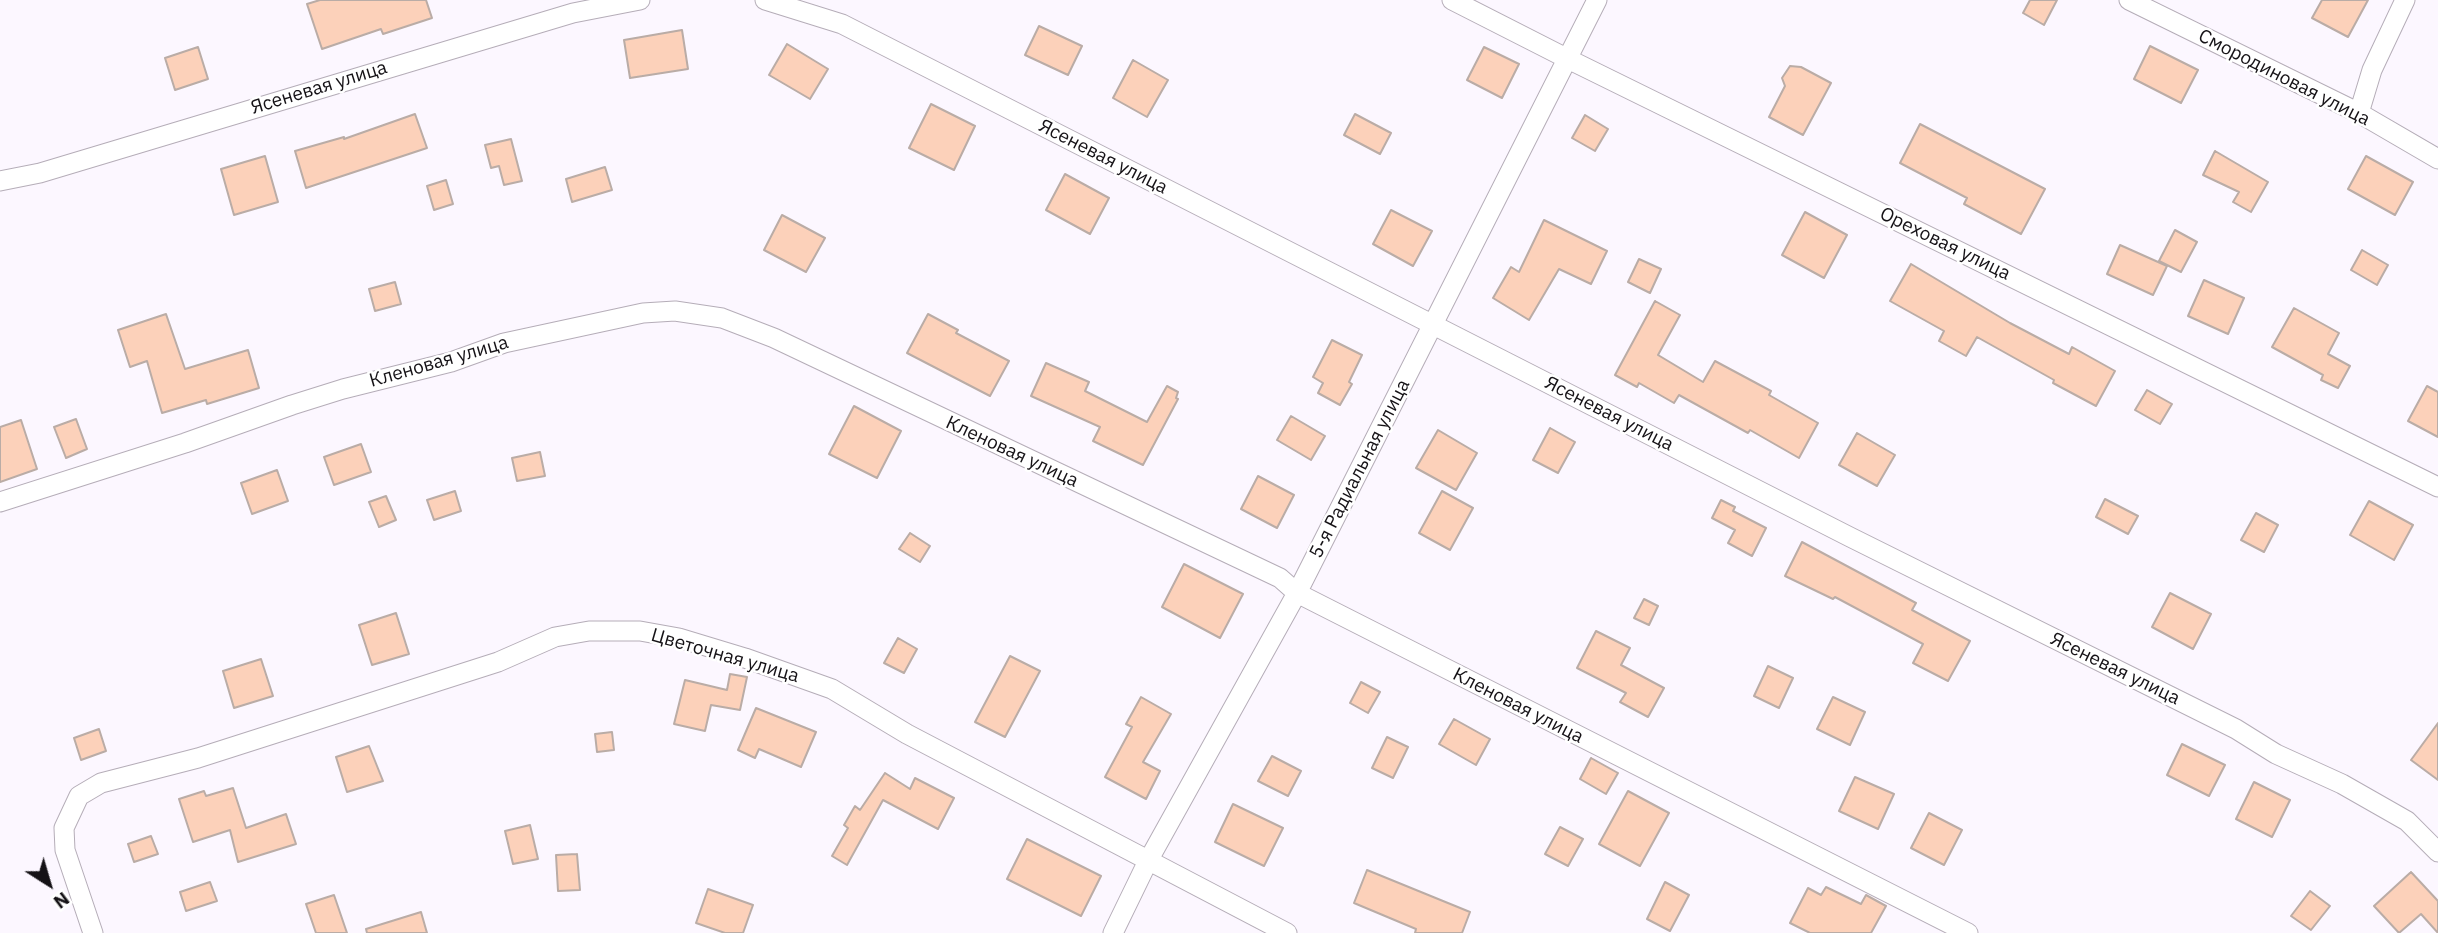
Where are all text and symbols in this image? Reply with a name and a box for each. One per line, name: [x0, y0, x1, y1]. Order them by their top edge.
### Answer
street label: Смородиновая улица: [2194, 25, 2374, 131]
street label: Ясеневая улица: [248, 56, 390, 120]
street label: Ясеневая улица: [1035, 115, 1171, 199]
street label: Ореховая улица: [1876, 202, 2014, 286]
street label: Кленовая улица: [367, 331, 511, 393]
street label: Ясеневая улица: [1541, 372, 1677, 456]
street label: 5-я Радиальная улица: [1305, 376, 1415, 562]
street label: Кленовая улица: [942, 411, 1082, 493]
street label: Цветочная улица: [648, 624, 802, 688]
street label: Ясеневая улица: [2046, 628, 2184, 710]
street label: Кленовая улица: [1449, 663, 1587, 749]
north arrow: [14, 849, 84, 919]
text: N: [49, 887, 74, 914]

